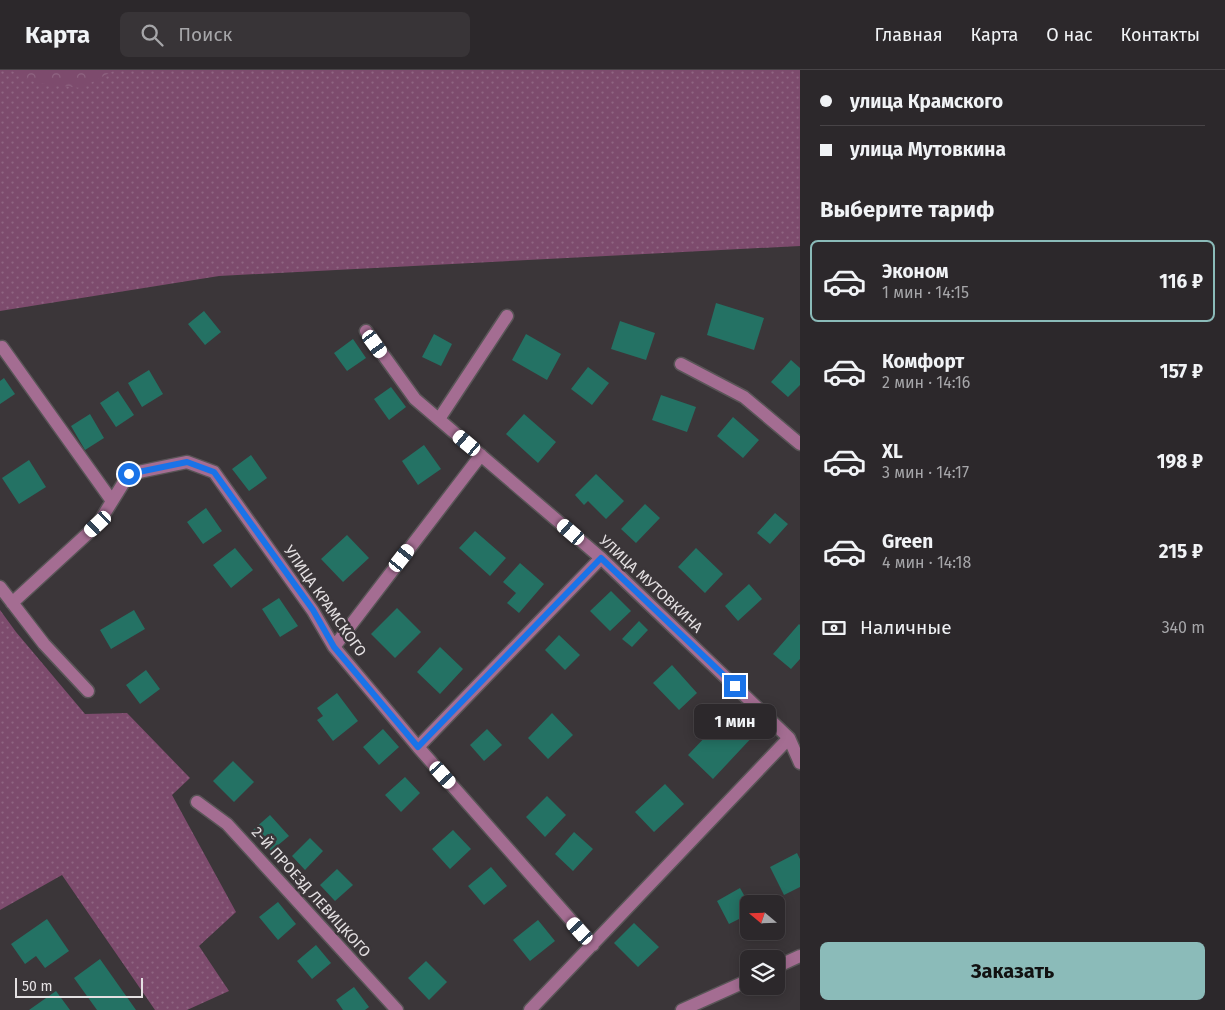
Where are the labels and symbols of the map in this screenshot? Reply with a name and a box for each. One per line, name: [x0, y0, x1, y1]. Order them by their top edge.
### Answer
car: [360, 327, 389, 361]
car: [450, 428, 483, 458]
route start: [118, 463, 140, 485]
car: [81, 508, 114, 540]
car: [554, 516, 587, 548]
street label: УЛИЦА МУТОВКИНА: [596, 531, 707, 637]
street label: УЛИЦА КРАМСКОГО: [280, 542, 370, 660]
car: [386, 542, 417, 574]
route end: [724, 675, 746, 697]
callout: 1 мин: [694, 704, 776, 738]
car: [427, 759, 458, 791]
street label: 2-Й ПРОЕЗД ЛЕВИЦКОГО: [248, 823, 374, 961]
north arrow: [740, 895, 785, 940]
car: [564, 915, 595, 947]
scale bar: [15, 975, 142, 998]

